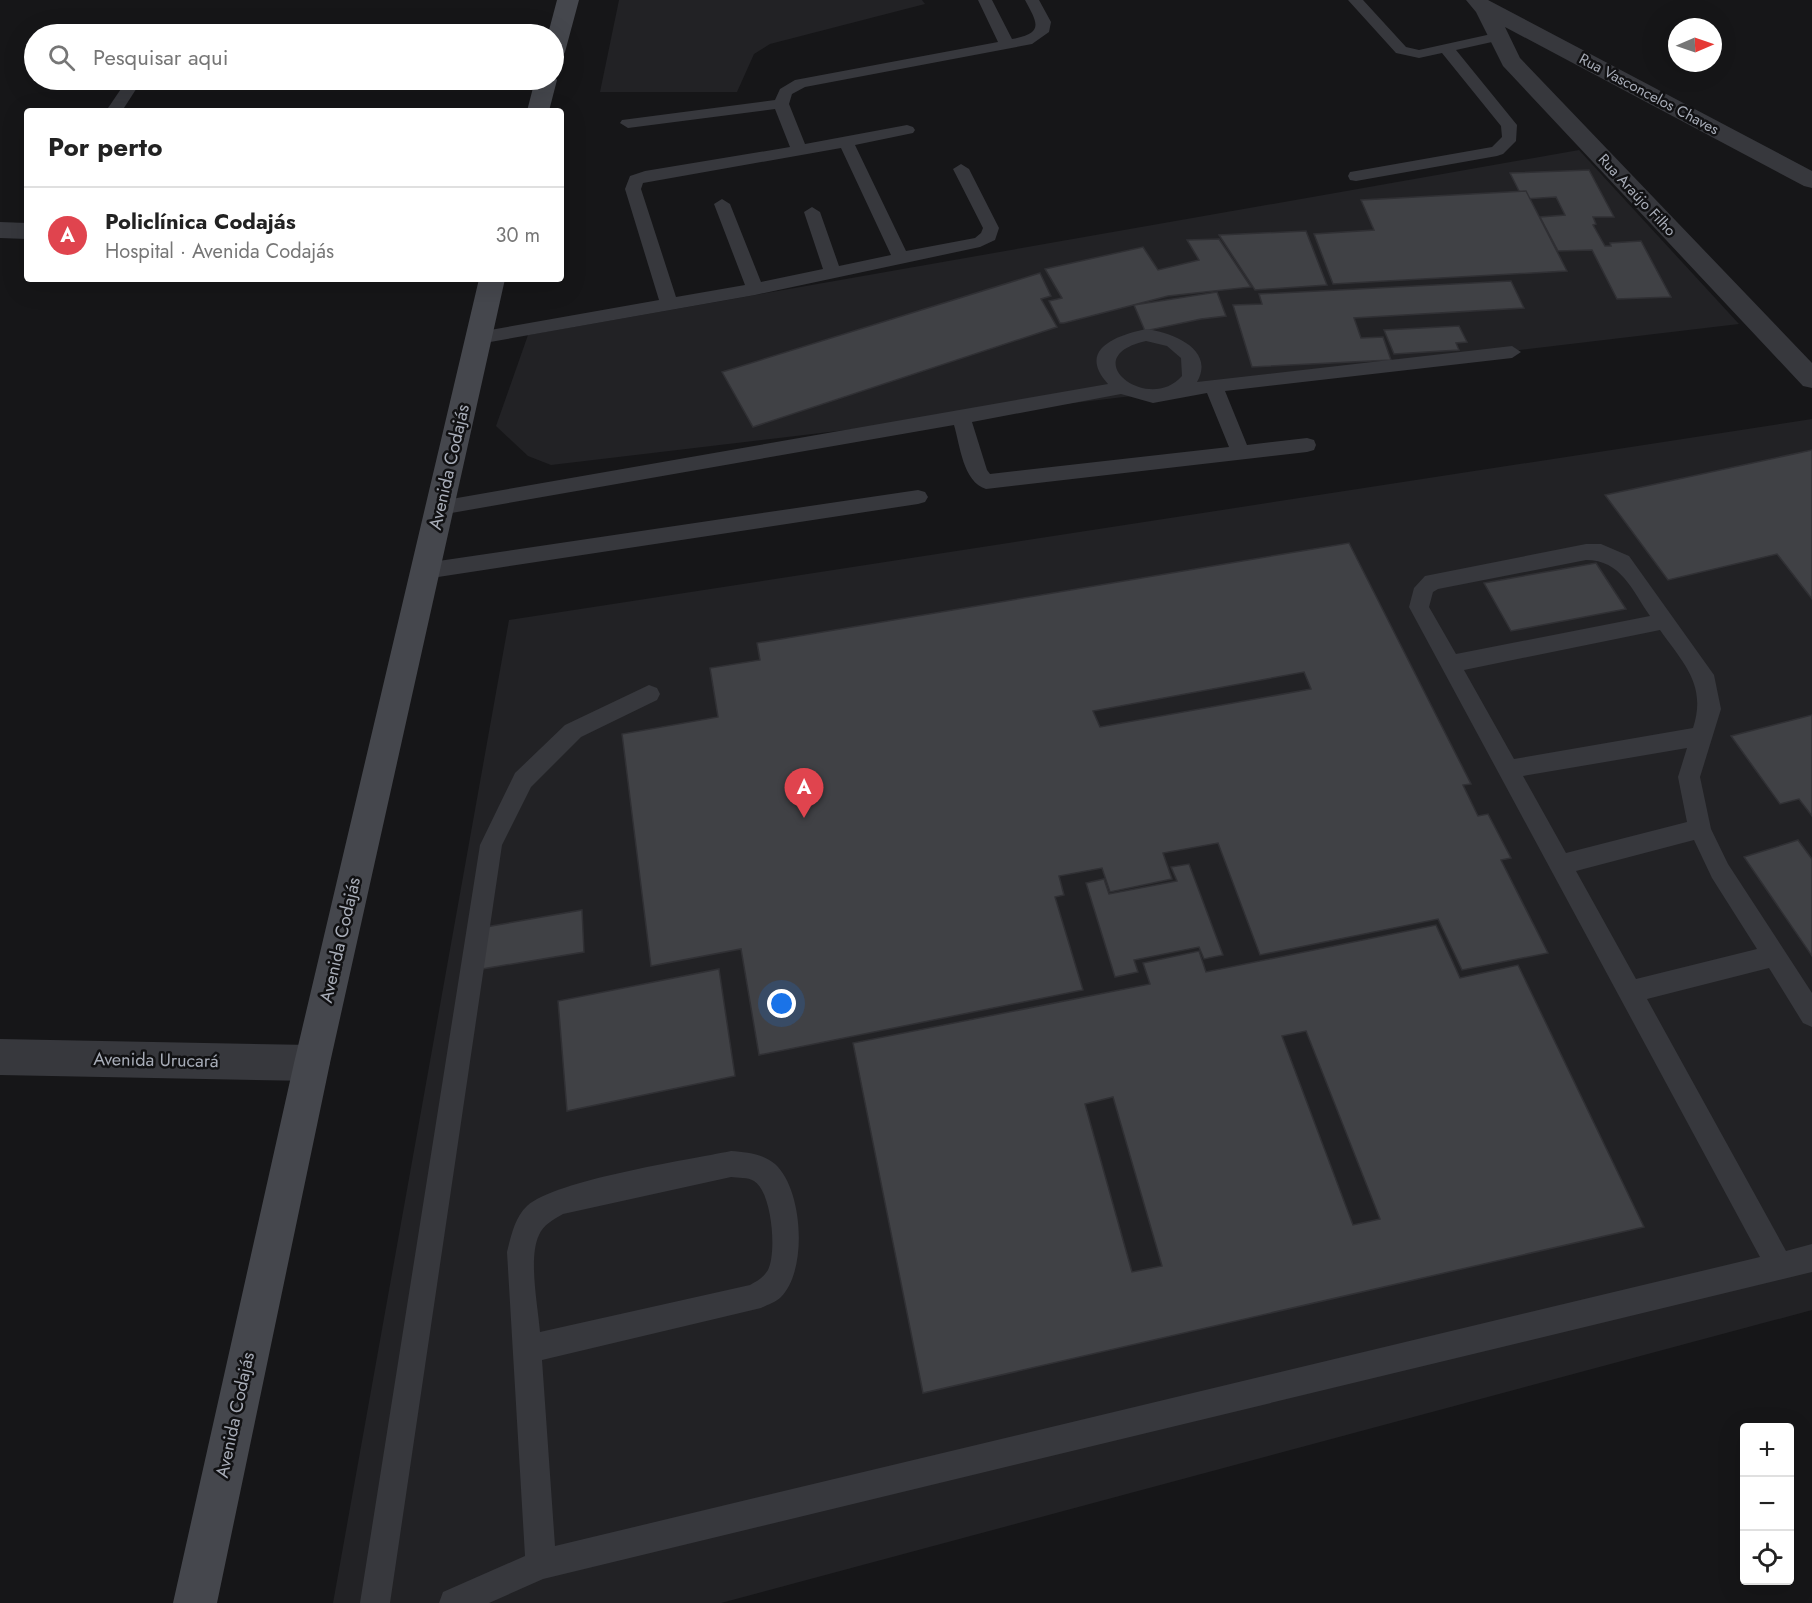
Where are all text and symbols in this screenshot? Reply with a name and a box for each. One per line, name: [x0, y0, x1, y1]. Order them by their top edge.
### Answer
north arrow: [1668, 18, 1722, 72]
search box: [24, 24, 564, 90]
icon: search: [45, 41, 78, 74]
text: Pesquisar aqui: [93, 41, 228, 73]
street label: Rua Vasconcelos Chaves: [1575, 48, 1723, 140]
text: Por perto: [48, 128, 162, 166]
street label: Rua Araújo Filho: [1593, 149, 1681, 241]
text: Policlínica Codajás: [105, 205, 296, 237]
text: A: [60, 221, 75, 250]
text: 30 m: [495, 221, 540, 250]
text: Hospital · Avenida Codajás: [105, 237, 334, 266]
street label: Avenida Codajás: [422, 402, 476, 532]
pin: A: [784, 768, 824, 818]
street label: Avenida Codajás: [313, 875, 367, 1005]
your location: [767, 989, 796, 1018]
street label: Avenida Urucará: [93, 1046, 219, 1074]
street label: Avenida Codajás: [209, 1350, 261, 1480]
map controls: [1740, 1423, 1794, 1585]
button: +: [1740, 1423, 1794, 1477]
button: −: [1740, 1477, 1794, 1531]
button: locate: [1740, 1531, 1794, 1585]

